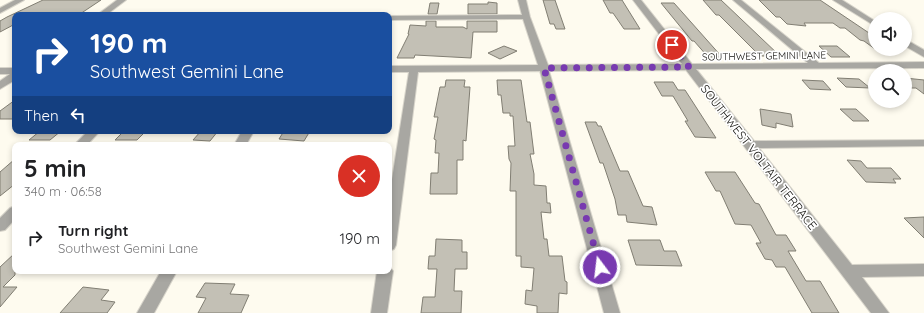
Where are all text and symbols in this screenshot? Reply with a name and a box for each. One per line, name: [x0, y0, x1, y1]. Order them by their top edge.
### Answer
map controls: [868, 12, 912, 108]
button: sound: [868, 12, 912, 56]
text: 190 m: [90, 25, 168, 60]
icon: right: [24, 28, 76, 80]
pin: [655, 28, 689, 62]
icon: arrive: [661, 34, 683, 56]
street label: SOUTHWEST GEMINI LANE: [702, 48, 826, 64]
text: Southwest Gemini Lane: [90, 60, 284, 83]
button: search: [868, 64, 912, 108]
street label: SOUTHWEST VOLTAIR TERRACE: [698, 81, 820, 233]
icon: left: [67, 104, 89, 126]
text: Then: [24, 106, 59, 125]
text: 5 min: [24, 153, 87, 183]
button: close: [338, 155, 380, 197]
text: 340 m · 06:58: [24, 183, 102, 199]
text: Turn right: [58, 221, 129, 240]
icon: right: [24, 227, 46, 249]
text: 190 m: [339, 229, 380, 248]
text: Southwest Gemini Lane: [58, 240, 198, 256]
position arrow: [579, 246, 621, 288]

